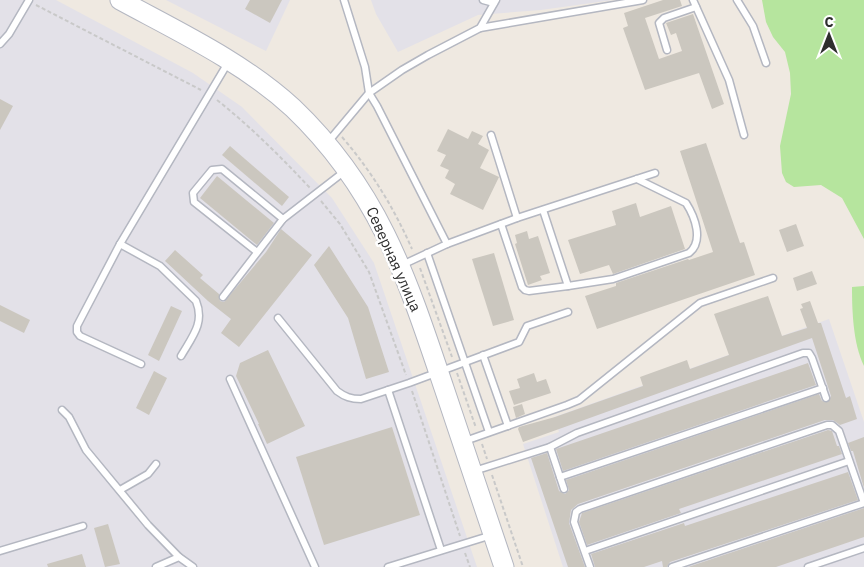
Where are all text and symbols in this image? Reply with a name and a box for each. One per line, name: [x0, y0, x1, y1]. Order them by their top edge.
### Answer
north arrow: [804, 10, 854, 60]
text: С: [824, 13, 834, 31]
street label: Северная улица: [362, 204, 426, 314]

